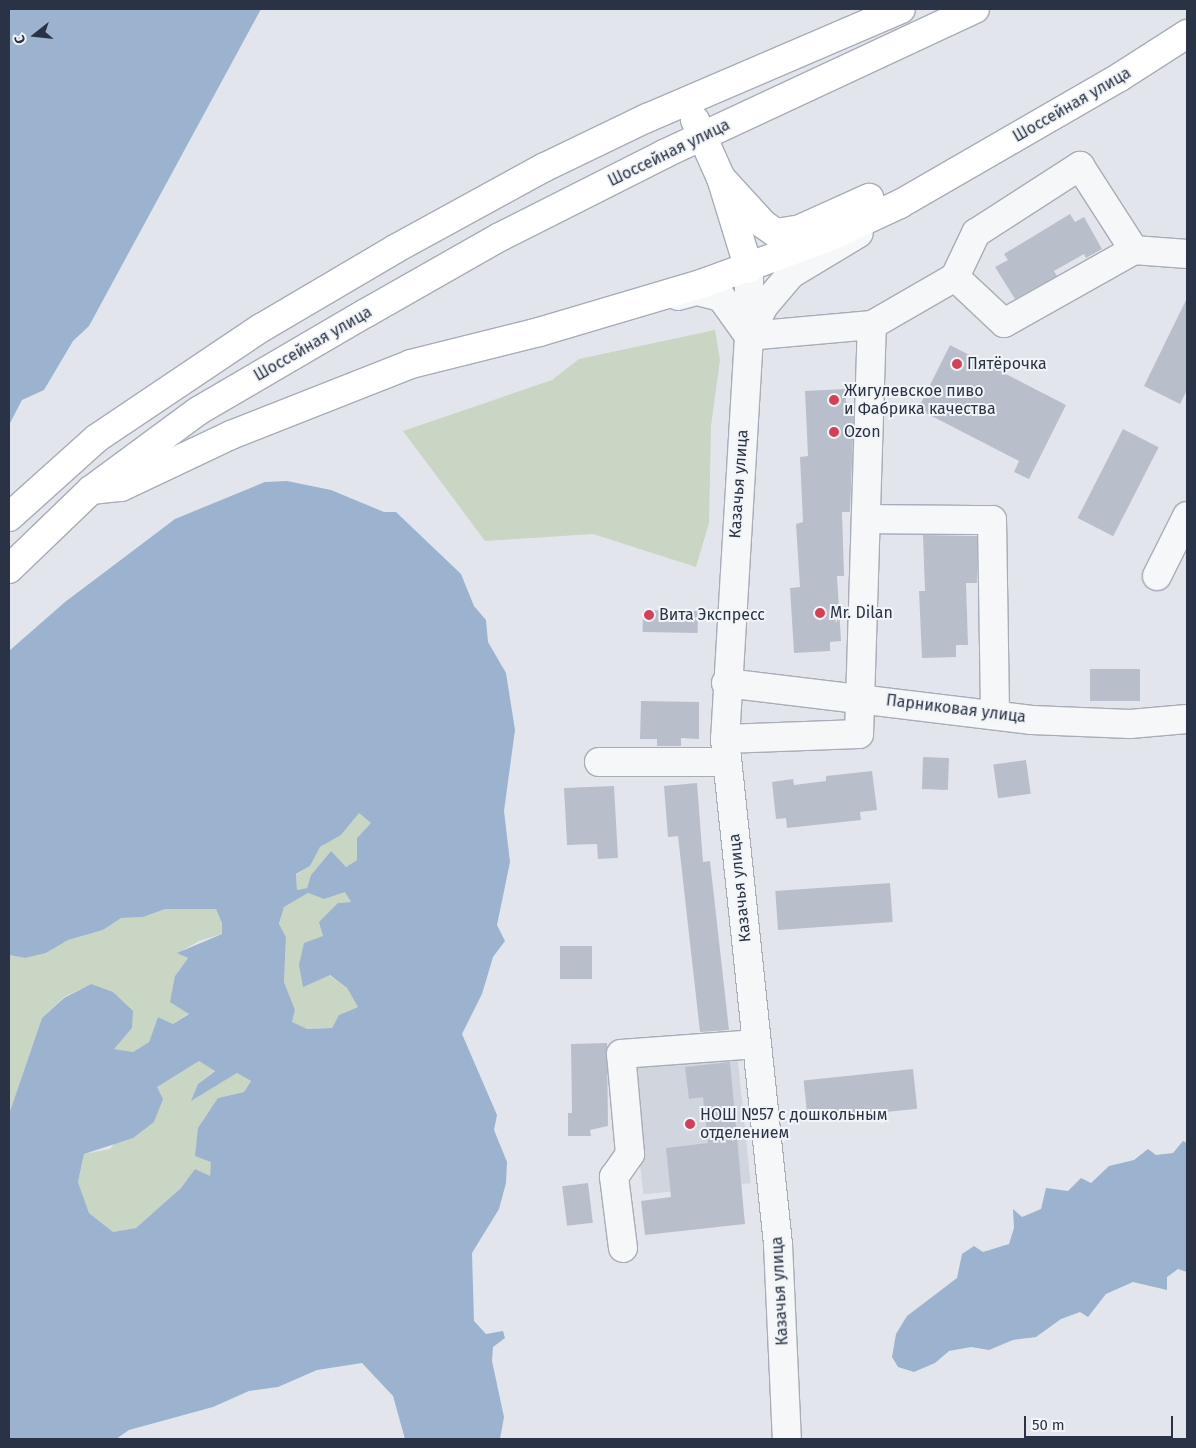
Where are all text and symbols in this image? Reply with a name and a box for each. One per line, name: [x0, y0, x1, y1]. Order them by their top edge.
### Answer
north arrow: [10, 10, 60, 60]
text: С: [11, 33, 29, 45]
street label: Шоссейная улица: [1010, 63, 1134, 147]
street label: Шоссейная улица: [605, 115, 733, 191]
street label: Шоссейная улица: [251, 302, 375, 386]
place label: Пятёрочка: [967, 354, 1047, 374]
marker: Пятёрочка: [951, 358, 963, 370]
place label: Жигулевское пиво и Фабрика качества: [844, 381, 996, 419]
marker: Жигулевское пиво и Фабрика качества: [828, 394, 840, 406]
place label: Ozon: [844, 422, 881, 442]
marker: Ozon: [828, 426, 840, 438]
street label: Казачья улица: [726, 429, 752, 539]
place label: Mr. Dilan: [830, 603, 893, 623]
place label: Вита Экспресс: [659, 605, 765, 625]
marker: Mr. Dilan: [814, 607, 826, 619]
marker: Вита Экспресс: [643, 609, 655, 621]
street label: Парниковая улица: [885, 691, 1027, 727]
street label: Казачья улица: [725, 833, 755, 943]
place label: НОШ №57 с дошкольным отделением: [700, 1105, 888, 1143]
marker: НОШ №57 с дошкольным отделением: [684, 1118, 696, 1130]
street label: Казачья улица: [768, 1236, 792, 1346]
scale bar: [1026, 1406, 1175, 1438]
text: 50 m: [1032, 1416, 1065, 1434]

